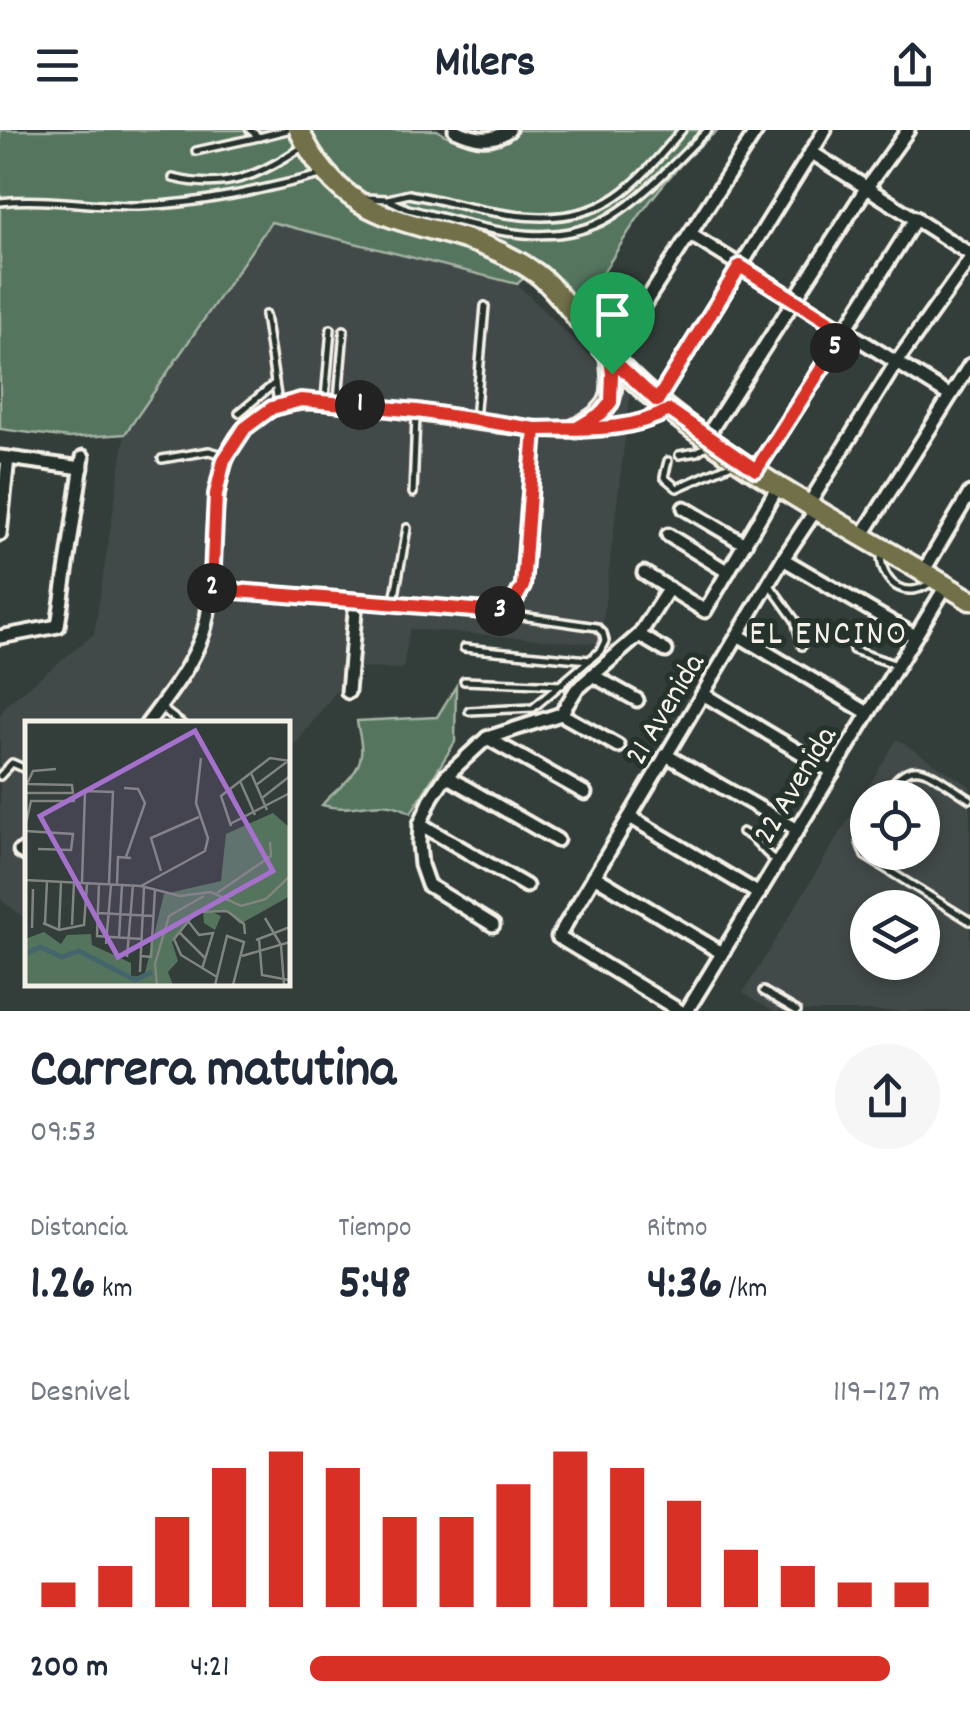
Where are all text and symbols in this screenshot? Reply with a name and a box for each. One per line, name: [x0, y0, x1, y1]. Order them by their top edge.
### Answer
text: Milers: [435, 33, 535, 97]
icon: menu: [30, 38, 85, 93]
icon: share: [885, 38, 940, 93]
pin: [570, 272, 655, 375]
icon: arrive: [585, 287, 640, 342]
pin: 5: [810, 323, 860, 373]
text: 5: [829, 328, 841, 368]
pin: 1: [335, 380, 385, 430]
text: 1: [357, 385, 363, 425]
pin: 2: [187, 563, 237, 613]
text: 2: [206, 568, 218, 608]
pin: 3: [475, 586, 525, 636]
text: 3: [494, 591, 506, 631]
district label: EL ENCINO: [749, 611, 909, 661]
street label: 21 Avenida: [616, 645, 719, 776]
street label: 22 Avenida: [744, 718, 851, 855]
inset map: [25, 721, 290, 986]
map controls: [850, 780, 940, 980]
button: locate: [850, 780, 940, 870]
button: layers: [850, 890, 940, 980]
text: Carrera matutina: [30, 1034, 396, 1113]
button: share: [835, 1044, 940, 1149]
text: 09:53: [30, 1111, 96, 1157]
text: Distancia: [30, 1210, 127, 1250]
text: Tiempo: [338, 1210, 412, 1250]
text: Ritmo: [647, 1210, 707, 1250]
text: 1.26: [30, 1250, 96, 1322]
text: 5:48: [338, 1250, 411, 1322]
text: 4:36: [647, 1250, 722, 1322]
text: km: [96, 1271, 133, 1311]
text: /km: [722, 1271, 768, 1311]
text: Desnivel: [30, 1371, 130, 1417]
text: 119–127 m: [833, 1371, 940, 1417]
text: 200 m: [30, 1646, 108, 1692]
text: 4:21: [190, 1646, 230, 1692]

